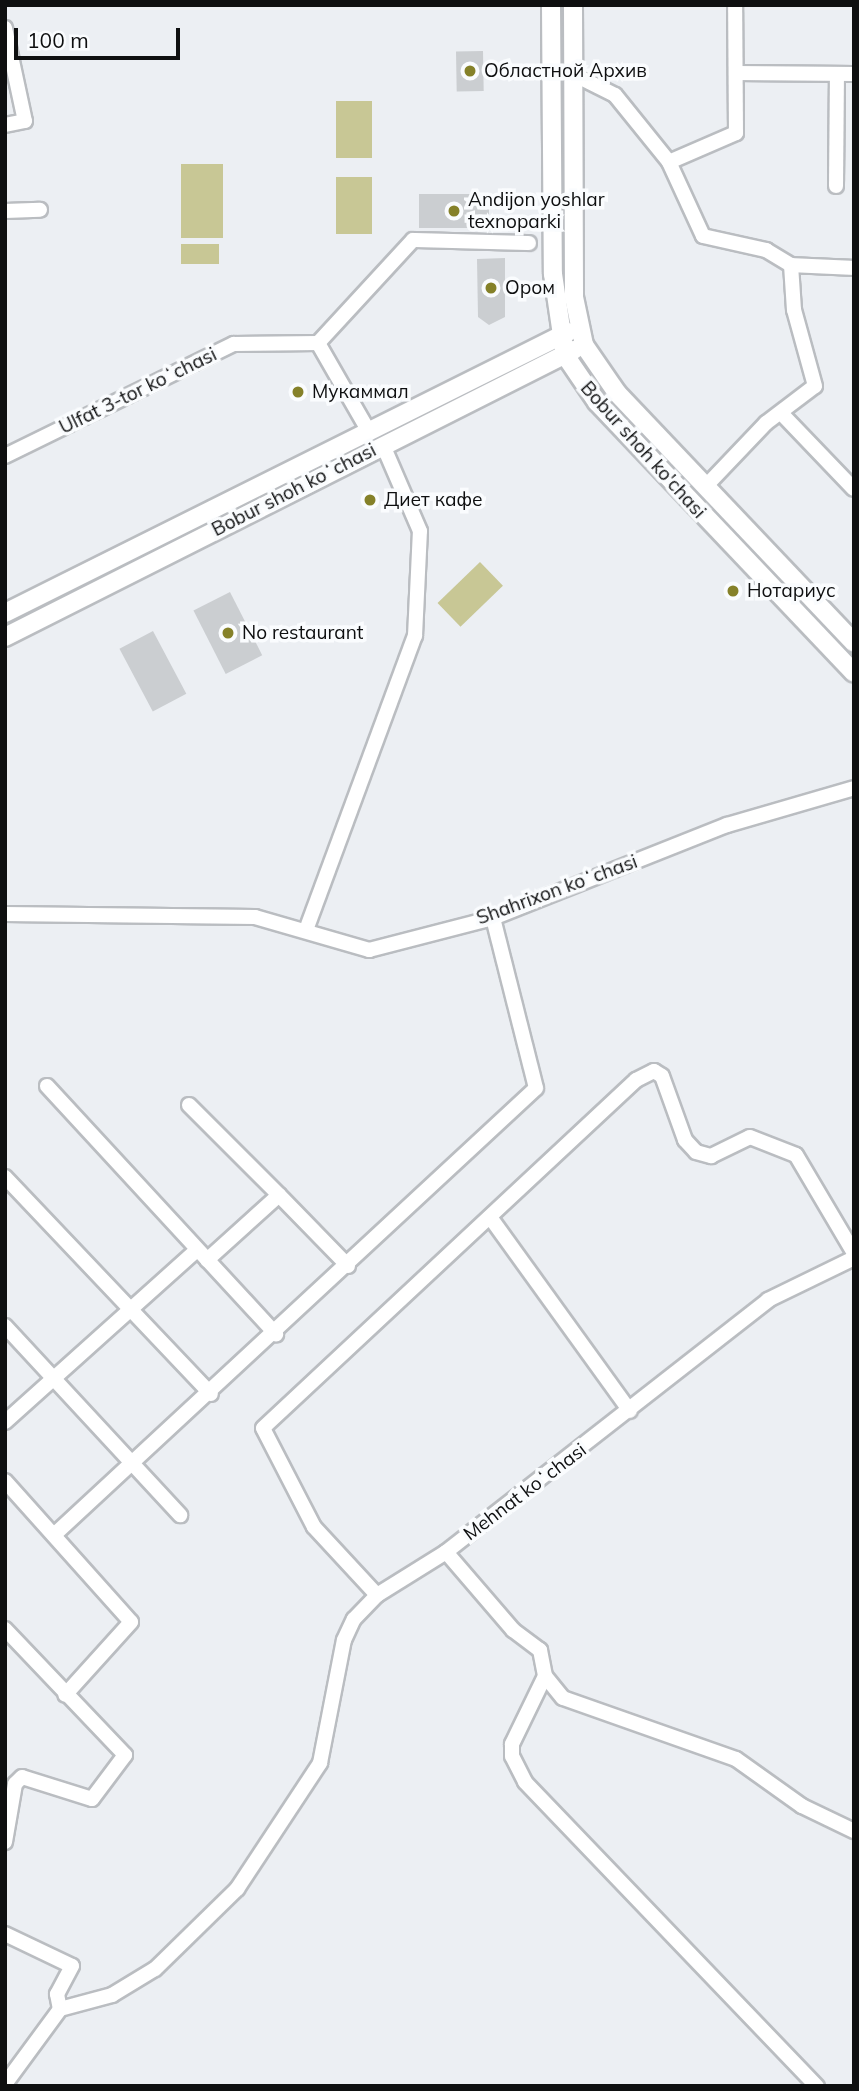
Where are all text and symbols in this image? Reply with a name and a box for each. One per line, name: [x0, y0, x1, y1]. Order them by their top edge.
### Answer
scale bar: [18, 14, 184, 58]
text: 100 m: [27, 27, 89, 53]
place label: Областной Архив: [484, 60, 647, 82]
marker: Областной Архив: [462, 63, 478, 79]
place label: Andijon yoshlar texnoparki: [468, 189, 605, 233]
marker: Andijon yoshlar texnoparki: [446, 203, 462, 219]
place label: Ором: [505, 277, 555, 299]
marker: Ором: [483, 280, 499, 296]
street label: Ulfat 3-tor koʻchasi: [56, 343, 220, 439]
street label: Bobur shoh ko'chasi: [576, 377, 710, 523]
place label: Мукаммал: [312, 381, 409, 403]
marker: Мукаммал: [290, 384, 306, 400]
street label: Bobur shoh koʻchasi: [208, 439, 380, 541]
place label: Диет кафе: [384, 489, 483, 511]
marker: Диет кафе: [362, 492, 378, 508]
place label: Нотариус: [747, 580, 835, 602]
marker: Нотариус: [725, 583, 741, 599]
place label: No restaurant: [242, 622, 363, 644]
marker: No restaurant: [220, 625, 236, 641]
street label: Shahrixon koʻchasi: [473, 850, 641, 930]
street label: Mehnat koʻchasi: [459, 1438, 591, 1546]

